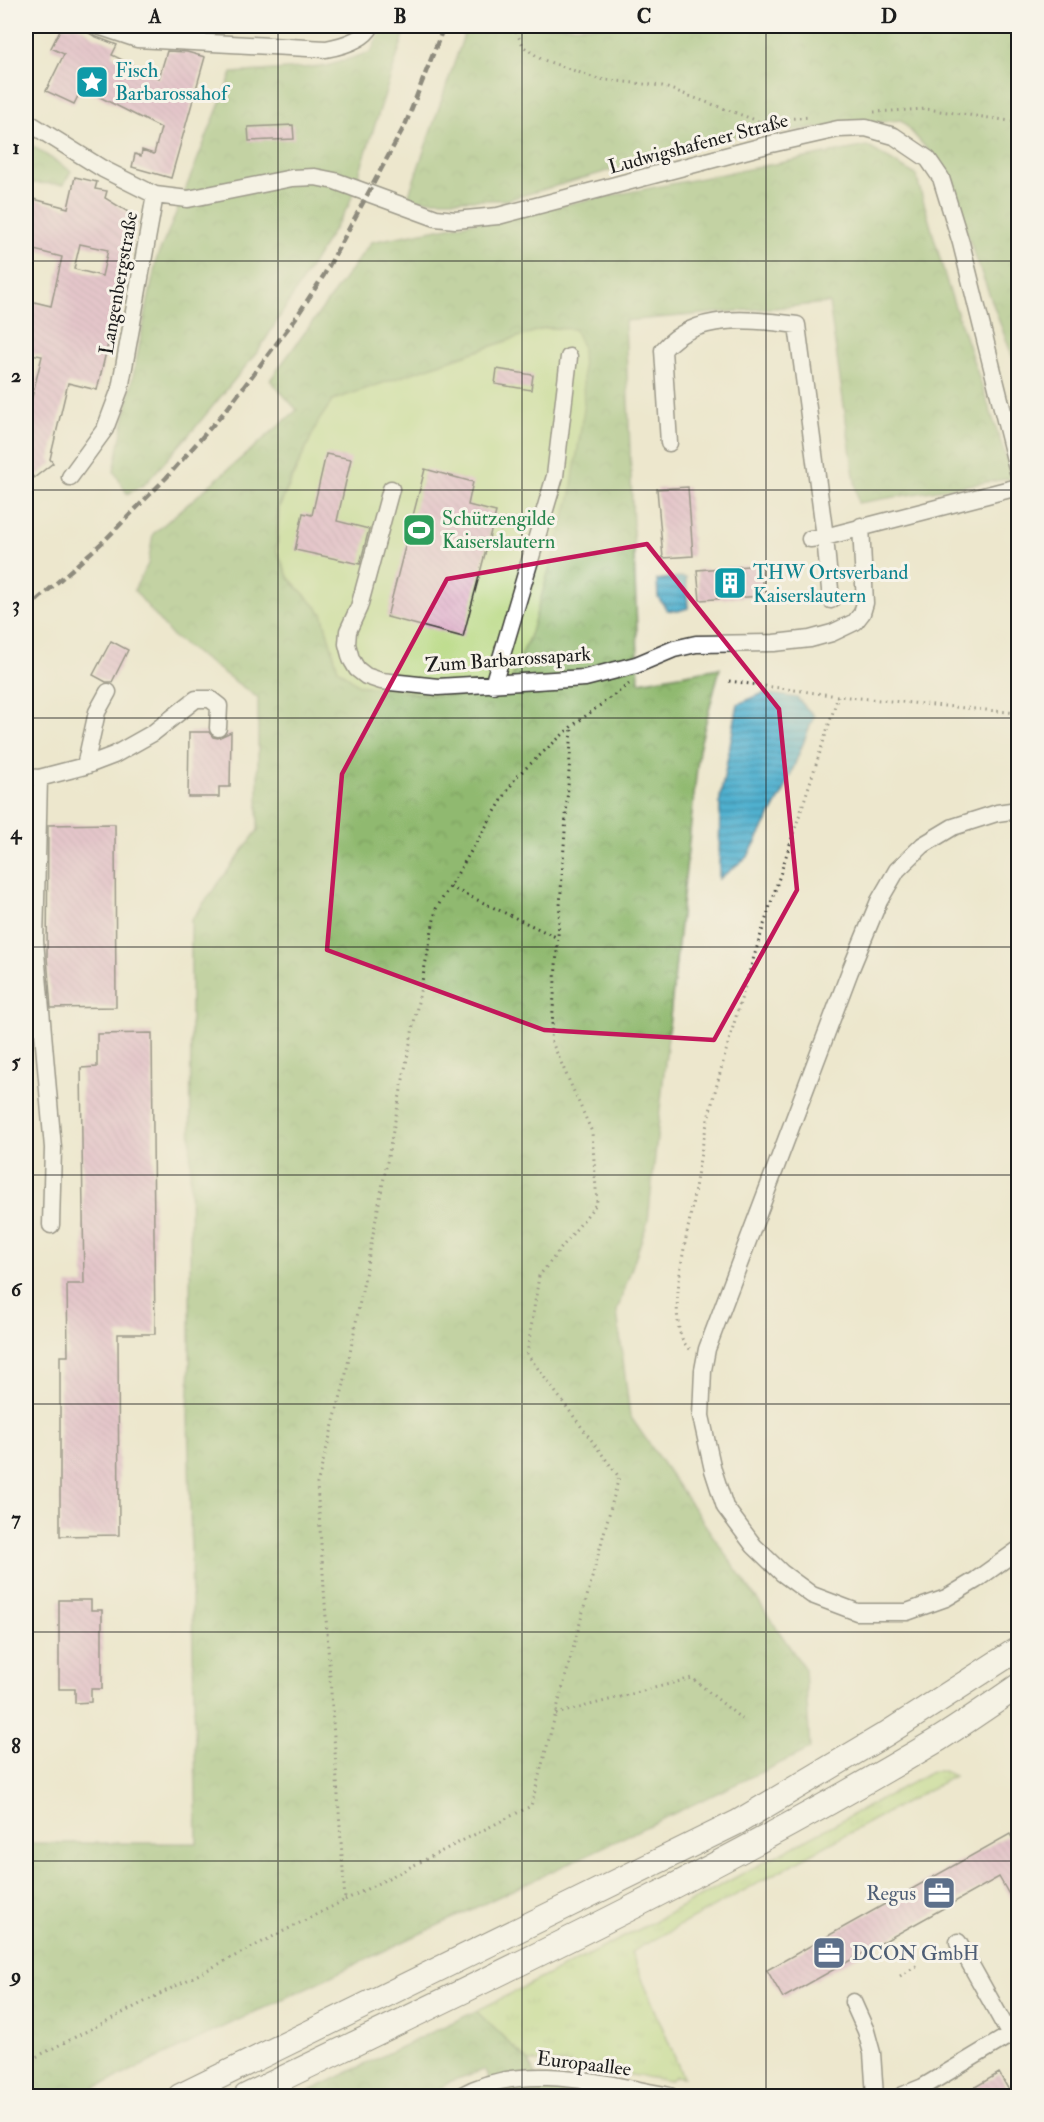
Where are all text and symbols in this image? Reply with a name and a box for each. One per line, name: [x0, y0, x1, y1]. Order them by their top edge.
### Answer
text: A: [148, 4, 162, 29]
text: B: [393, 4, 407, 29]
text: C: [637, 4, 651, 29]
text: D: [881, 4, 897, 29]
place label: Fisch Barbarossahof: [115, 58, 231, 106]
place icon: Fisch Barbarossahof: [74, 64, 110, 100]
street label: Ludwigshafener Straße: [605, 107, 791, 180]
text: 1: [12, 135, 20, 160]
street label: Langenbergstraße: [94, 210, 143, 357]
text: 2: [11, 363, 21, 388]
place label: Schützengilde Kaiserslautern: [442, 506, 555, 554]
sports icon: Schützengilde Kaiserslautern: [401, 512, 437, 548]
place label: THW Ortsverband Kaiserslautern: [753, 560, 908, 608]
building icon: THW Ortsverband Kaiserslautern: [712, 565, 748, 601]
text: 3: [12, 592, 20, 617]
street label: Zum Barbarossapark: [424, 641, 592, 679]
text: 4: [10, 820, 23, 845]
text: 5: [12, 1049, 22, 1074]
text: 6: [11, 1277, 23, 1302]
text: 7: [11, 1506, 21, 1531]
text: 8: [11, 1734, 21, 1759]
office icon: Regus: [921, 1875, 957, 1911]
place label: Regus: [866, 1881, 916, 1906]
office icon: DCON GmbH: [811, 1935, 847, 1971]
place label: DCON GmbH: [852, 1941, 979, 1966]
text: 9: [9, 1963, 21, 1988]
street label: Europaallee: [535, 2045, 633, 2083]

